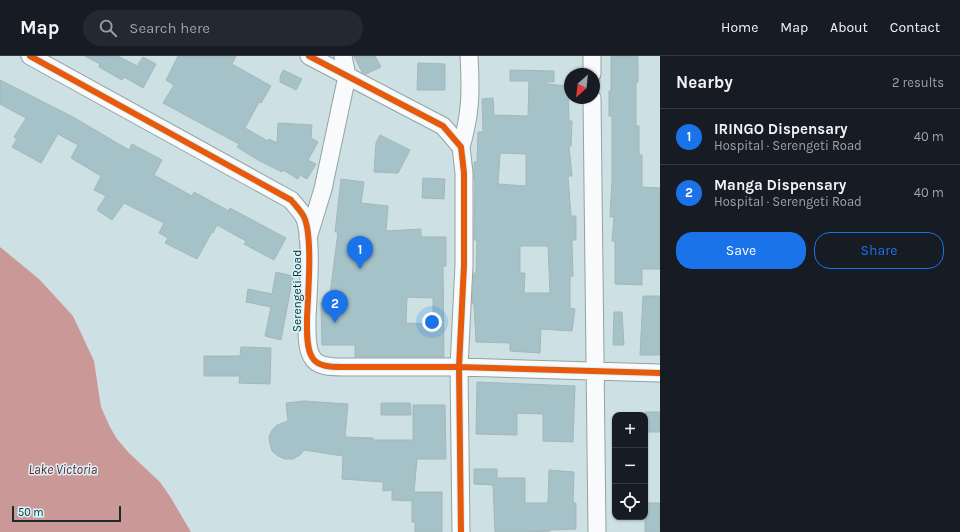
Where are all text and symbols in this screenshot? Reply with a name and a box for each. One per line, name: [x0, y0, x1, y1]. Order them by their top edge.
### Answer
search box: [83, 10, 363, 46]
text: Map: [20, 17, 59, 39]
icon: search: [97, 17, 119, 39]
text: Search here: [129, 19, 210, 37]
text: Home: [721, 19, 758, 36]
text: Map: [780, 19, 808, 36]
text: About: [830, 19, 868, 36]
text: Contact: [890, 19, 940, 36]
north arrow: [564, 68, 600, 104]
text: Nearby: [676, 72, 733, 92]
text: 2 results: [892, 75, 944, 90]
text: IRINGO Dispensary: [714, 120, 847, 138]
text: 1: [687, 129, 691, 144]
text: 40 m: [914, 129, 944, 144]
text: Hospital · Serengeti Road: [714, 138, 862, 153]
text: Manga Dispensary: [714, 176, 846, 194]
text: 2: [685, 185, 693, 200]
text: 40 m: [914, 185, 944, 200]
text: Hospital · Serengeti Road: [714, 194, 862, 209]
button: Save: [676, 232, 806, 269]
button: Share: [814, 232, 944, 269]
pin: 1: [347, 236, 373, 269]
street label: Serengeti Road: [290, 250, 304, 332]
pin: 2: [322, 290, 348, 323]
your location: [422, 312, 442, 332]
map controls: [612, 412, 648, 520]
button: +: [612, 412, 648, 448]
button: −: [612, 448, 648, 484]
water label: Lake Victoria: [29, 462, 98, 477]
button: locate: [612, 484, 648, 520]
scale bar: [12, 504, 121, 523]
text: 50 m: [18, 506, 44, 519]

